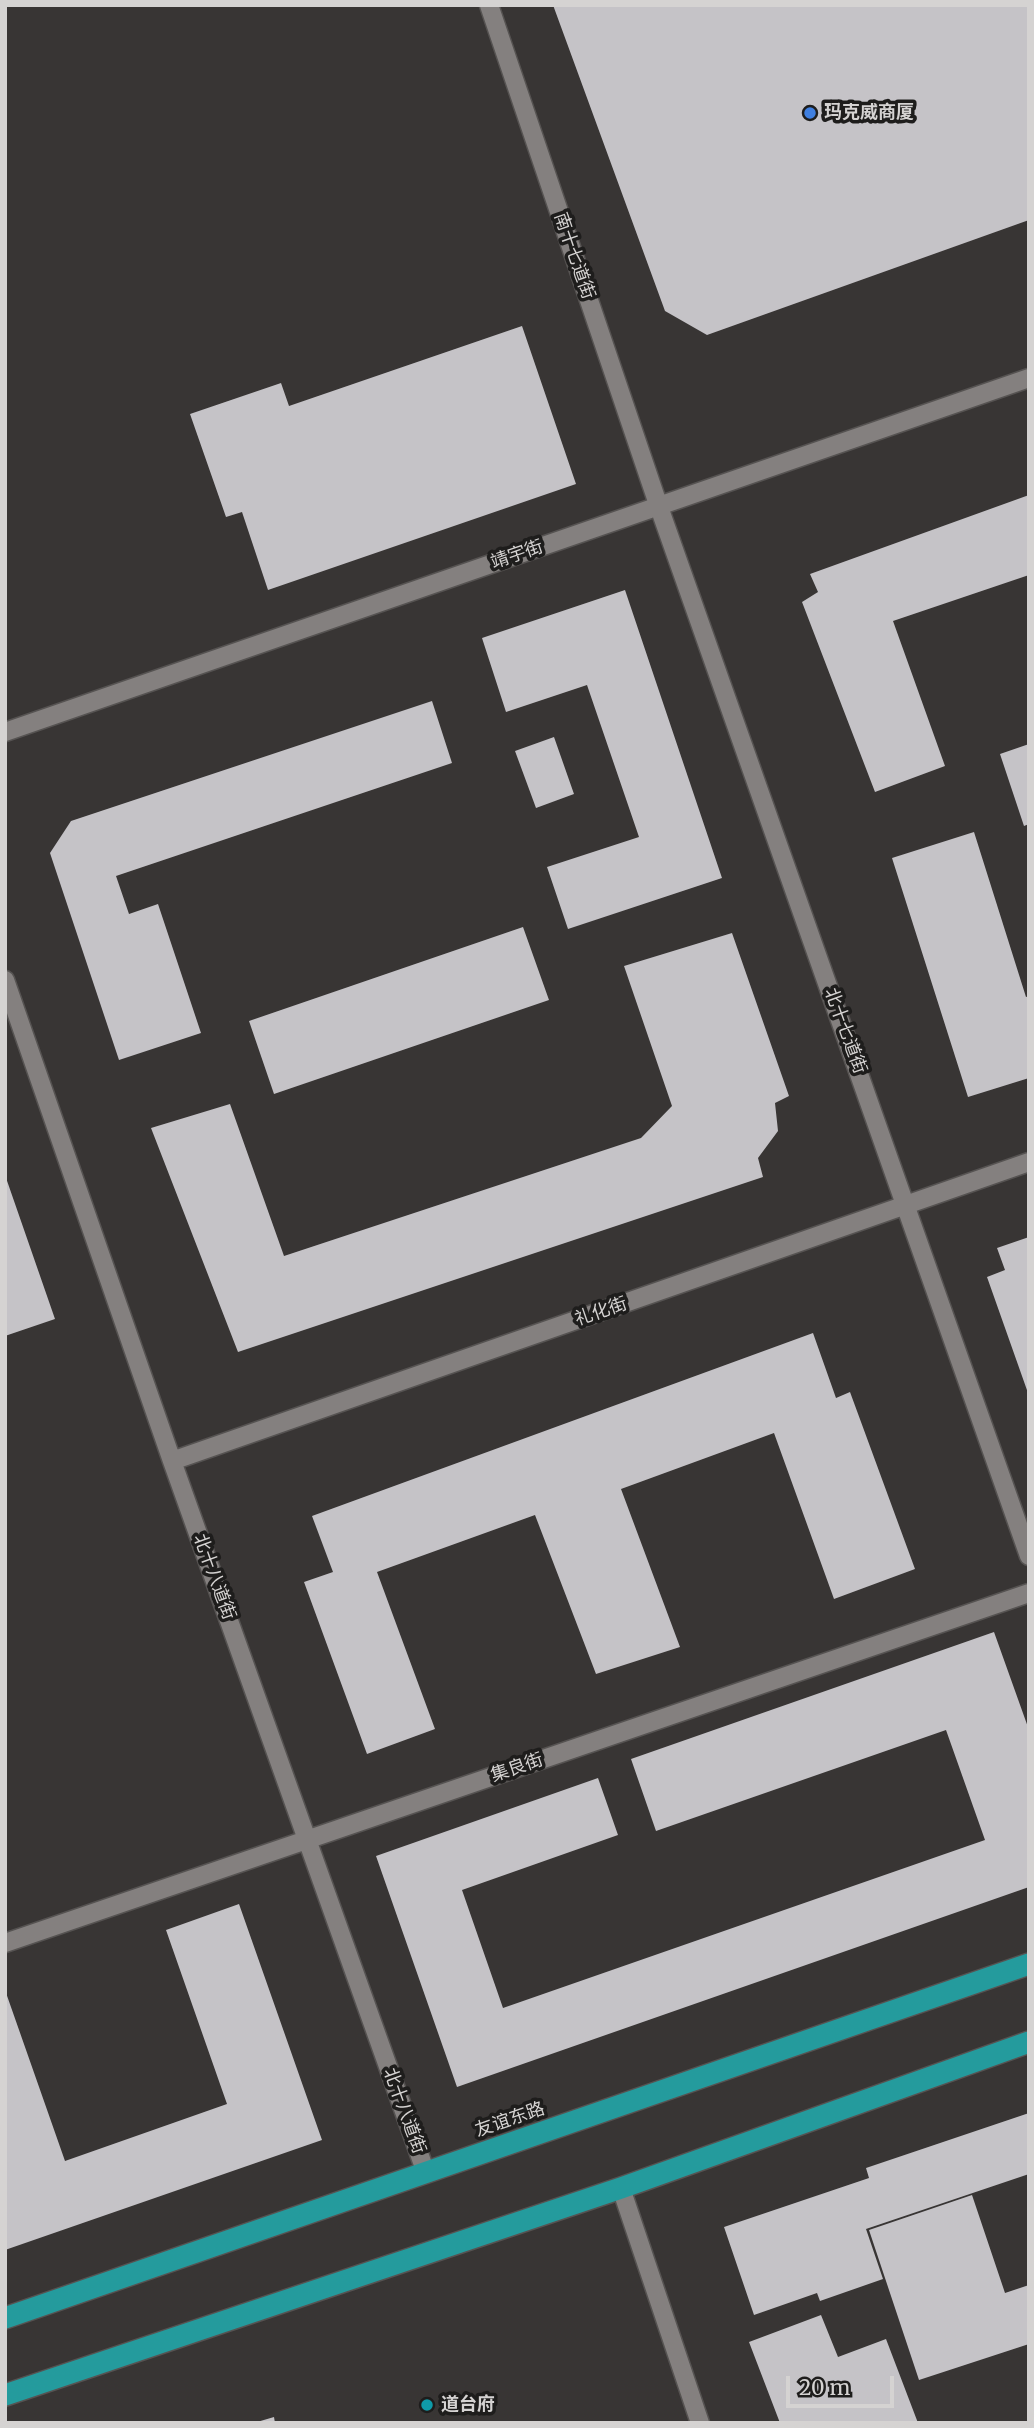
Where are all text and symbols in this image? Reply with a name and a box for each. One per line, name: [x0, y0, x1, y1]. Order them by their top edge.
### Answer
place label: 玛克威商厦: [824, 102, 914, 124]
marker: 玛克威商厦: [802, 105, 818, 121]
street label: 南十七道街: [549, 210, 599, 302]
street label: 靖宇街: [488, 536, 546, 574]
street label: 北十七道街: [819, 985, 871, 1077]
street label: 礼化街: [572, 1293, 630, 1331]
street label: 北十八道街: [188, 1531, 240, 1623]
street label: 集良街: [488, 1749, 546, 1787]
street label: 北十八道街: [378, 2065, 430, 2157]
street label: 友谊东路: [472, 2098, 548, 2142]
scale bar: [789, 2362, 898, 2406]
text: 20 m: [799, 2374, 850, 2401]
place label: 道台府: [441, 2394, 495, 2416]
marker: 道台府: [419, 2397, 435, 2413]

